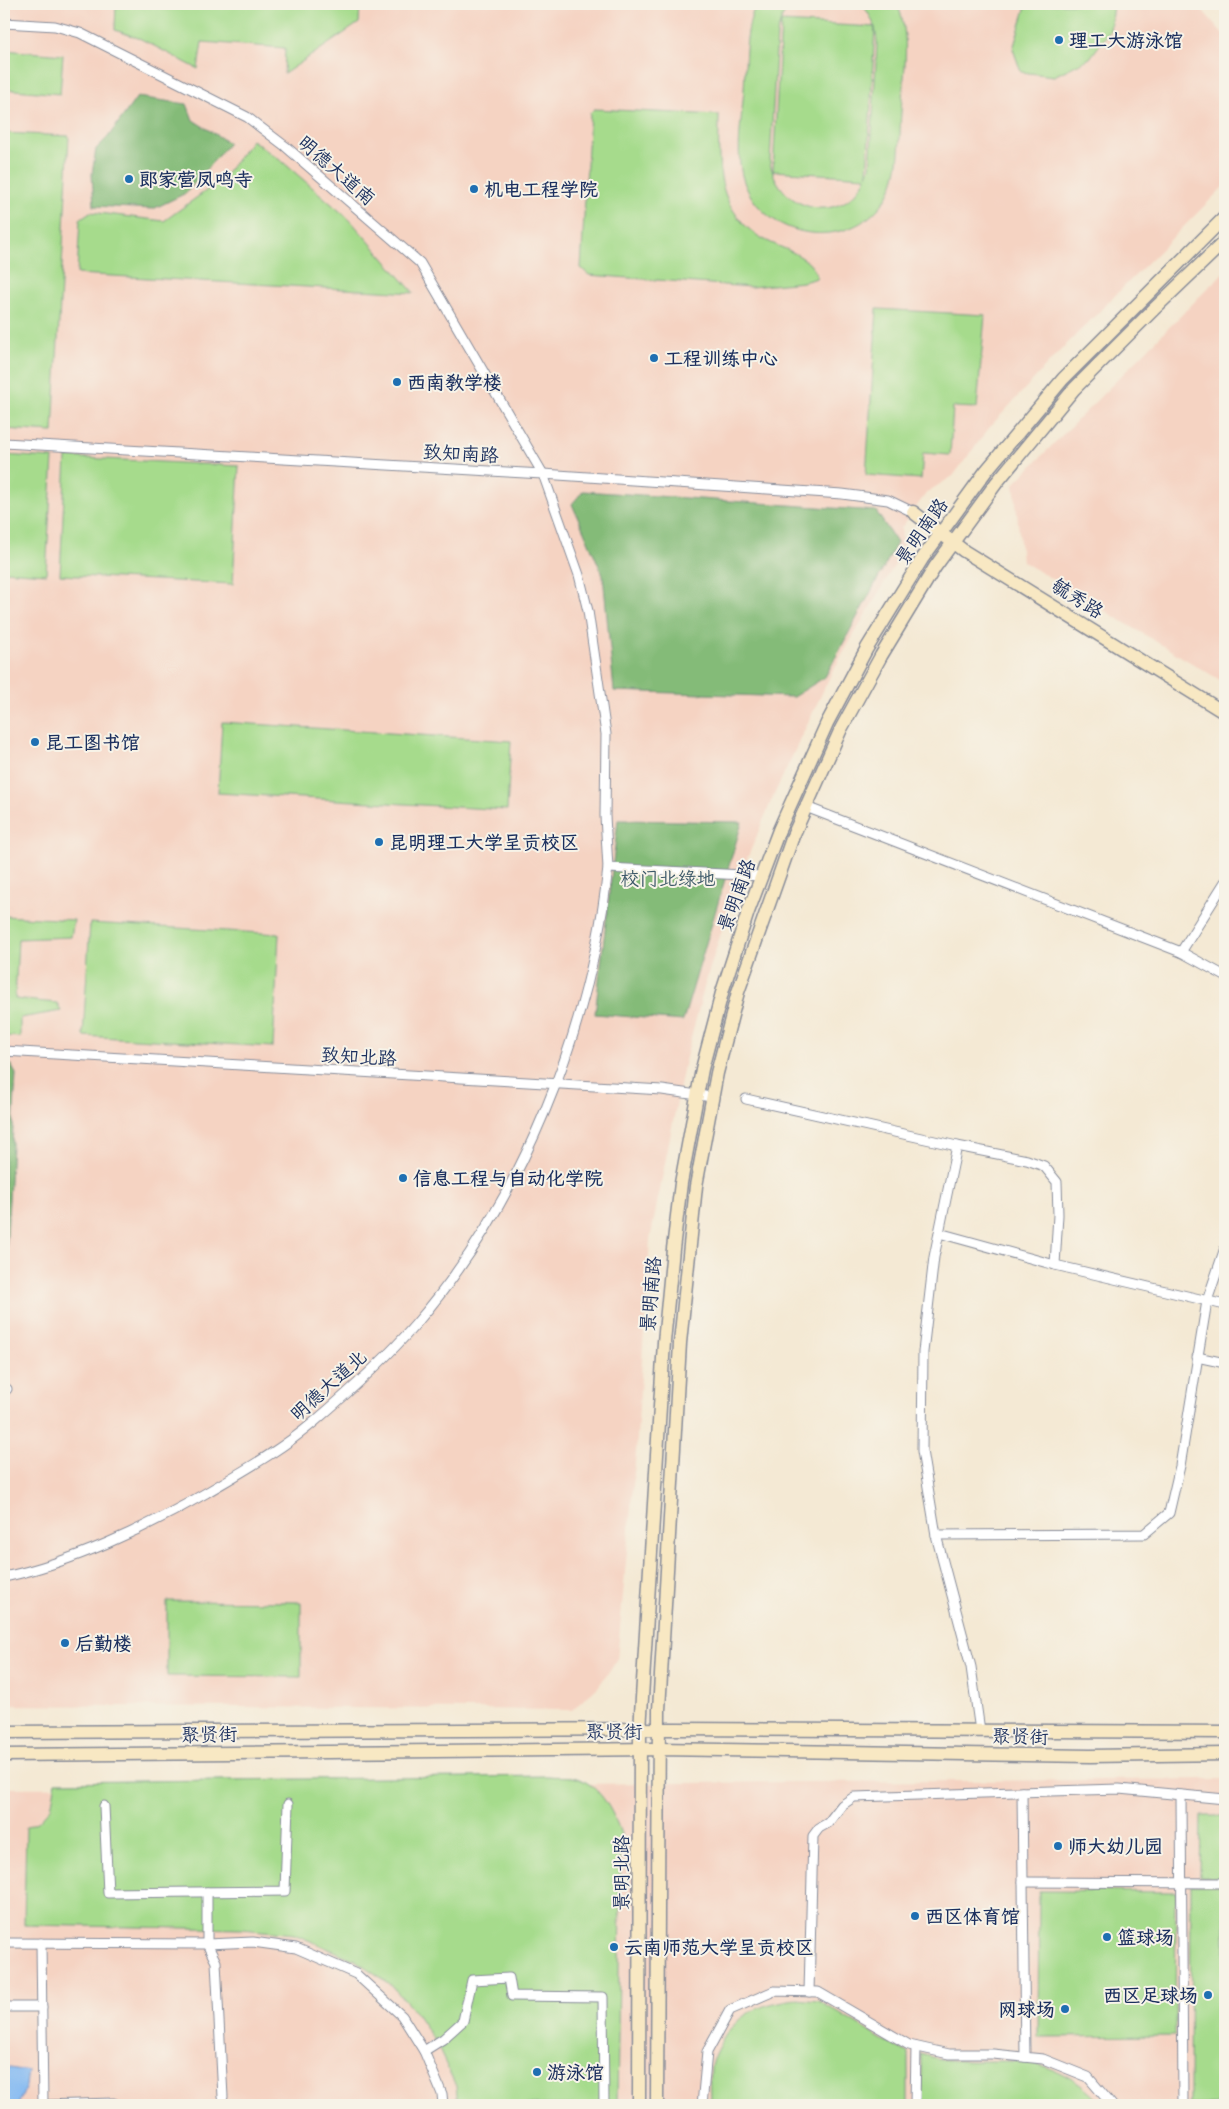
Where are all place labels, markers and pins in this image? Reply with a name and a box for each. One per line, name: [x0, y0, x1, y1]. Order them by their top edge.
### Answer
place label: 理工大游泳馆: [1069, 28, 1183, 53]
marker: 理工大游泳馆: [1053, 34, 1065, 46]
place label: 郎家营凤鸣寺: [139, 167, 253, 192]
marker: 郎家营凤鸣寺: [123, 173, 135, 185]
place label: 机电工程学院: [484, 177, 598, 202]
marker: 机电工程学院: [468, 183, 480, 195]
place label: 工程训练中心: [664, 346, 778, 371]
marker: 工程训练中心: [648, 352, 660, 364]
place label: 西南教学楼: [407, 370, 502, 395]
marker: 西南教学楼: [391, 376, 403, 388]
place label: 昆工图书馆: [45, 730, 140, 755]
marker: 昆工图书馆: [29, 736, 41, 748]
place label: 昆明理工大学呈贡校区: [389, 830, 579, 855]
marker: 昆明理工大学呈贡校区: [373, 836, 385, 848]
place label: 信息工程与自动化学院: [413, 1166, 603, 1191]
marker: 信息工程与自动化学院: [397, 1172, 409, 1184]
place label: 后勤楼: [75, 1631, 132, 1656]
marker: 后勤楼: [59, 1637, 71, 1649]
place label: 师大幼儿园: [1068, 1834, 1163, 1859]
marker: 师大幼儿园: [1052, 1840, 1064, 1852]
place label: 西区体育馆: [925, 1904, 1020, 1929]
marker: 西区体育馆: [909, 1910, 921, 1922]
place label: 篮球场: [1117, 1925, 1174, 1950]
marker: 篮球场: [1101, 1931, 1113, 1943]
place label: 云南师范大学呈贡校区: [624, 1935, 814, 1960]
marker: 云南师范大学呈贡校区: [608, 1941, 620, 1953]
place label: 西区足球场: [1103, 1983, 1198, 2008]
marker: 西区足球场: [1202, 1989, 1214, 2001]
place label: 网球场: [998, 1997, 1055, 2022]
marker: 网球场: [1059, 2003, 1071, 2015]
place label: 游泳馆: [547, 2060, 604, 2085]
marker: 游泳馆: [531, 2066, 543, 2078]

